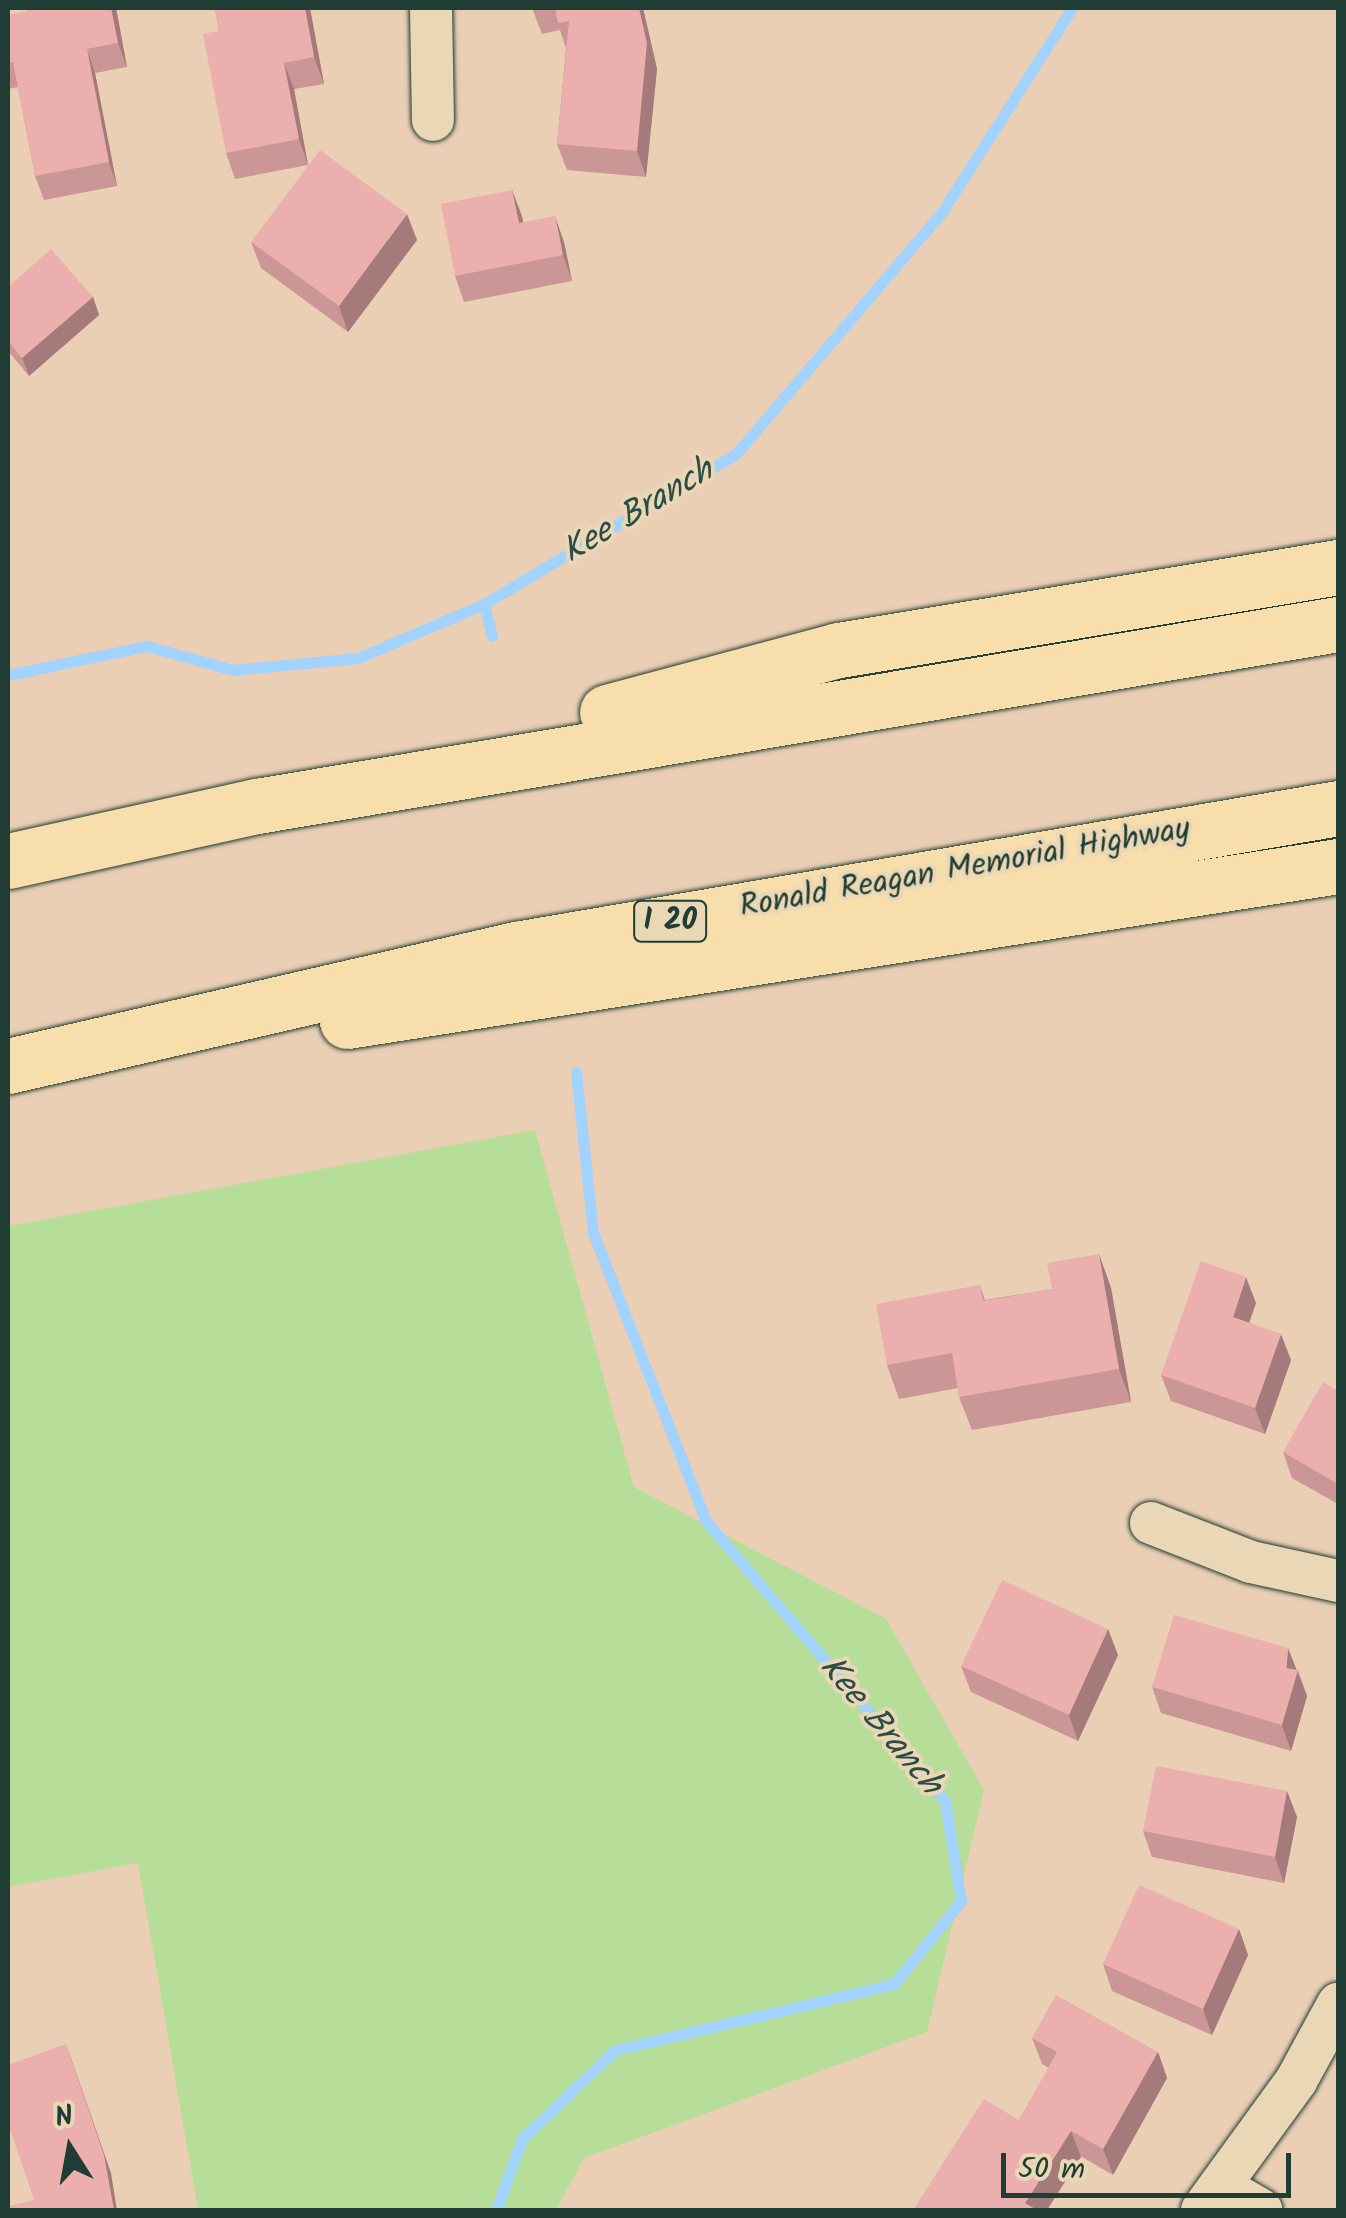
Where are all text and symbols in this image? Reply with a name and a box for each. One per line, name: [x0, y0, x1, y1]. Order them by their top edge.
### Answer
water label: Kee Branch: [555, 450, 721, 574]
street label: Ronald Reagan Memorial Highway: [737, 810, 1193, 928]
road number: I 20: [632, 896, 708, 946]
water label: Kee Branch: [809, 1648, 951, 1804]
text: N: [51, 2094, 77, 2142]
north arrow: [20, 2098, 120, 2198]
scale bar: [1006, 2133, 1296, 2195]
text: 50 m: [1018, 2146, 1085, 2194]

